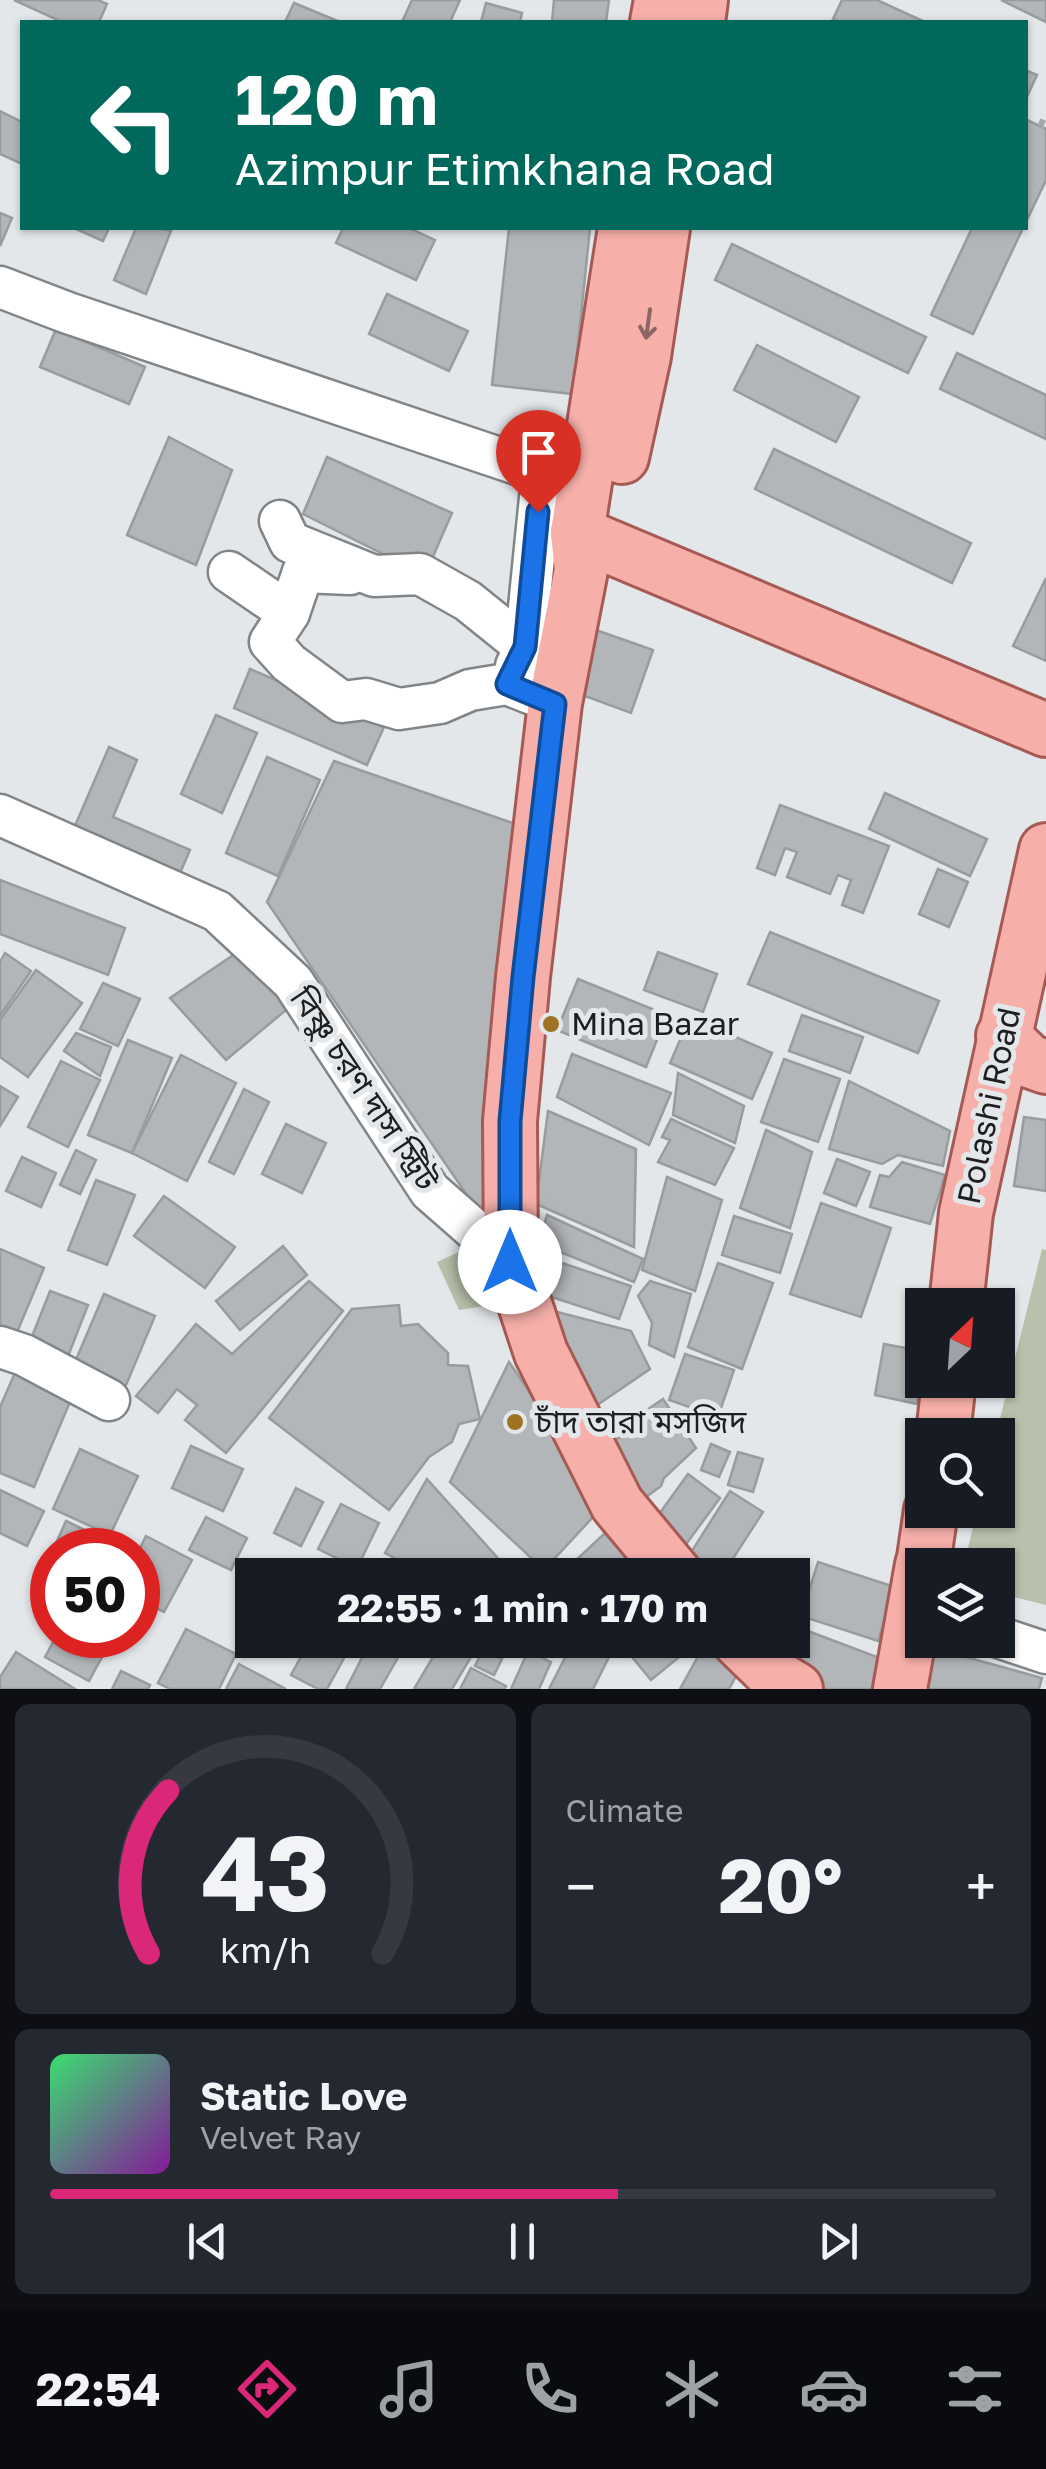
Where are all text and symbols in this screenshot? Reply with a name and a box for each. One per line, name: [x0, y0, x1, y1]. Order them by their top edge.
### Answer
text: 120 m: [235, 56, 438, 140]
icon: left: [70, 60, 200, 190]
text: Azimpur Etimkhana Road: [235, 141, 775, 195]
one-way arrow: [639, 307, 657, 340]
pin: [496, 410, 581, 513]
icon: arrive: [511, 425, 566, 480]
street label: বিষ্ণু চরণ দাস স্ট্রিট: [282, 979, 447, 1198]
place label: Mina Bazar: [571, 1004, 739, 1042]
street label: Polashi Road: [949, 1004, 1027, 1207]
marker: Mina Bazar: [540, 1013, 562, 1035]
position arrow: [458, 1210, 562, 1314]
north arrow: [905, 1288, 1015, 1398]
map controls: [905, 1288, 1015, 1658]
place label: চাঁদ তারা মসজিদ: [534, 1402, 748, 1440]
marker: চাঁদ তারা মসজিদ: [504, 1411, 526, 1433]
button: search: [905, 1418, 1015, 1528]
speed limit sign: 50: [30, 1528, 160, 1658]
button: layers: [905, 1548, 1015, 1658]
text: 22:55 · 1 min · 170 m: [337, 1585, 708, 1630]
text: Climate: [566, 1791, 684, 1829]
text: 43: [201, 1809, 329, 1934]
text: 20°: [719, 1839, 843, 1930]
text: −: [566, 1853, 596, 1919]
text: +: [966, 1853, 996, 1919]
text: km/h: [220, 1928, 311, 1971]
text: Static Love: [200, 2073, 407, 2118]
text: Velvet Ray: [200, 2118, 361, 2156]
icon: previous: [180, 2214, 235, 2269]
icon: pause: [495, 2214, 550, 2269]
icon: next: [811, 2214, 866, 2269]
icon: directions: [232, 2354, 302, 2424]
icon: music: [374, 2354, 444, 2424]
icon: phone: [515, 2354, 585, 2424]
icon: climate: [657, 2354, 727, 2424]
icon: car: [799, 2354, 869, 2424]
icon: filters: [940, 2354, 1010, 2424]
text: 22:54: [36, 2362, 161, 2416]

